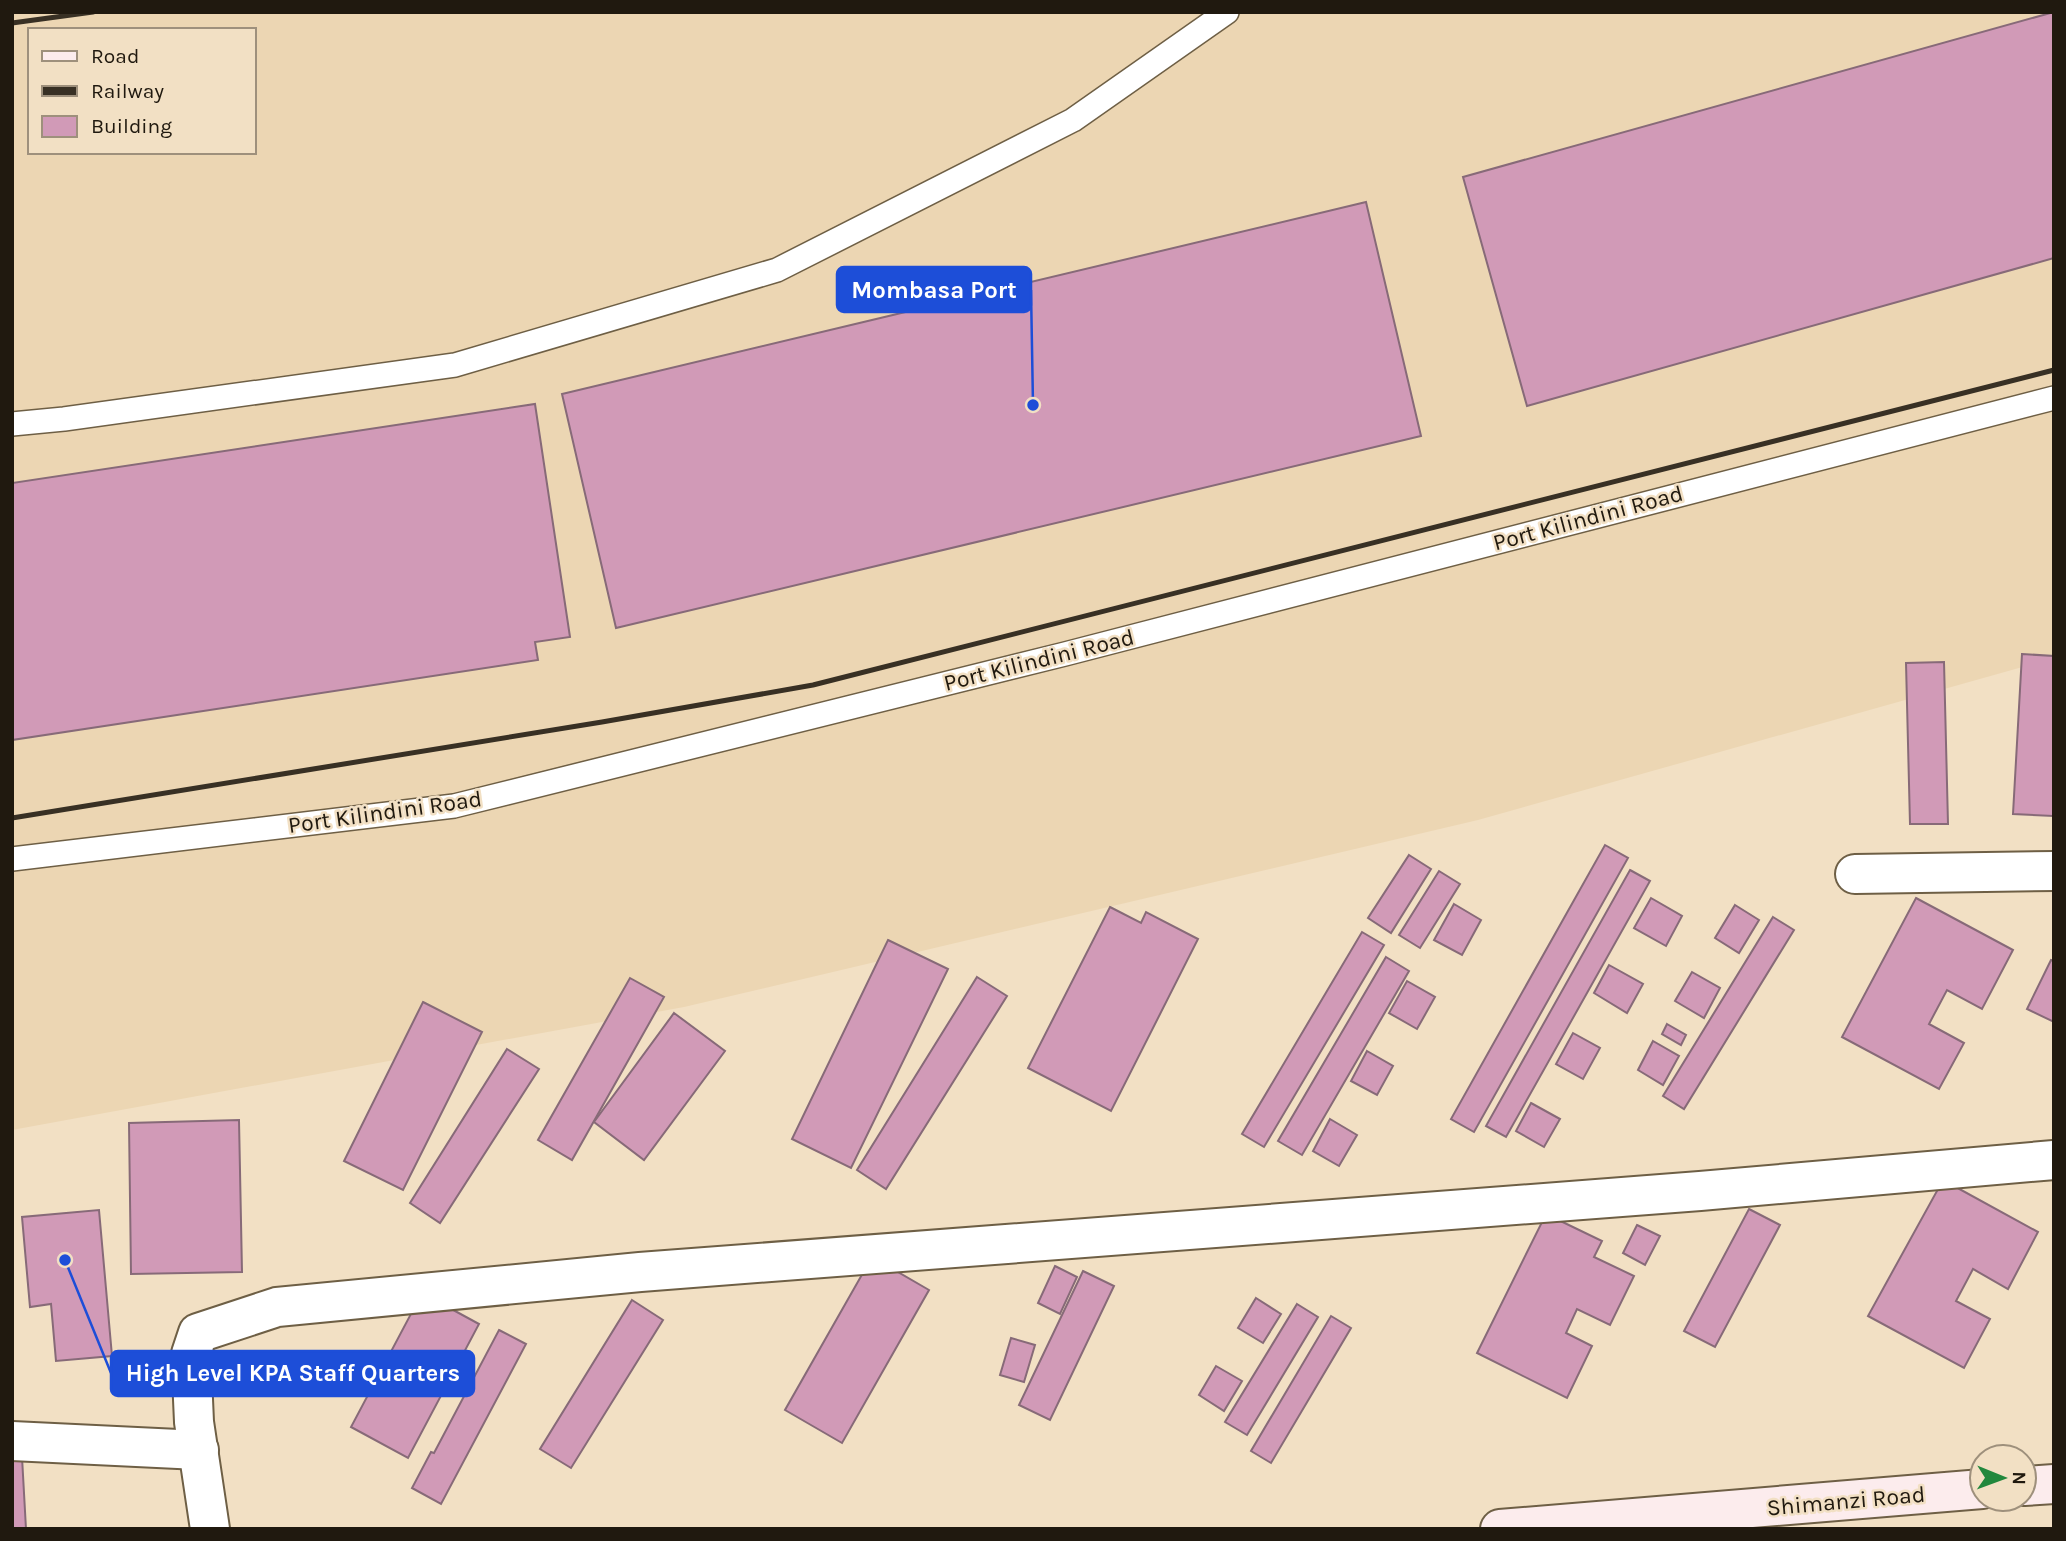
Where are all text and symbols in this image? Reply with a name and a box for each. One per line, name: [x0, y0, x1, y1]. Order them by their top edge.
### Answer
legend: [28, 28, 256, 154]
text: Road: [91, 44, 139, 68]
text: Railway: [91, 79, 164, 103]
text: Building: [91, 114, 172, 138]
callout: Mombasa Port: [837, 267, 1031, 312]
text: Mombasa Port: [851, 276, 1017, 304]
street label: Port Kilindini Road: [1490, 480, 1686, 556]
street label: Port Kilindini Road: [941, 623, 1137, 697]
street label: Port Kilindini Road: [286, 785, 484, 839]
callout: High Level KPA Staff Quarters: [111, 1351, 474, 1396]
text: High Level KPA Staff Quarters: [126, 1359, 460, 1387]
north arrow: [1968, 1443, 2038, 1513]
text: N: [2008, 1471, 2030, 1485]
street label: Shimanzi Road: [1766, 1481, 1926, 1521]

